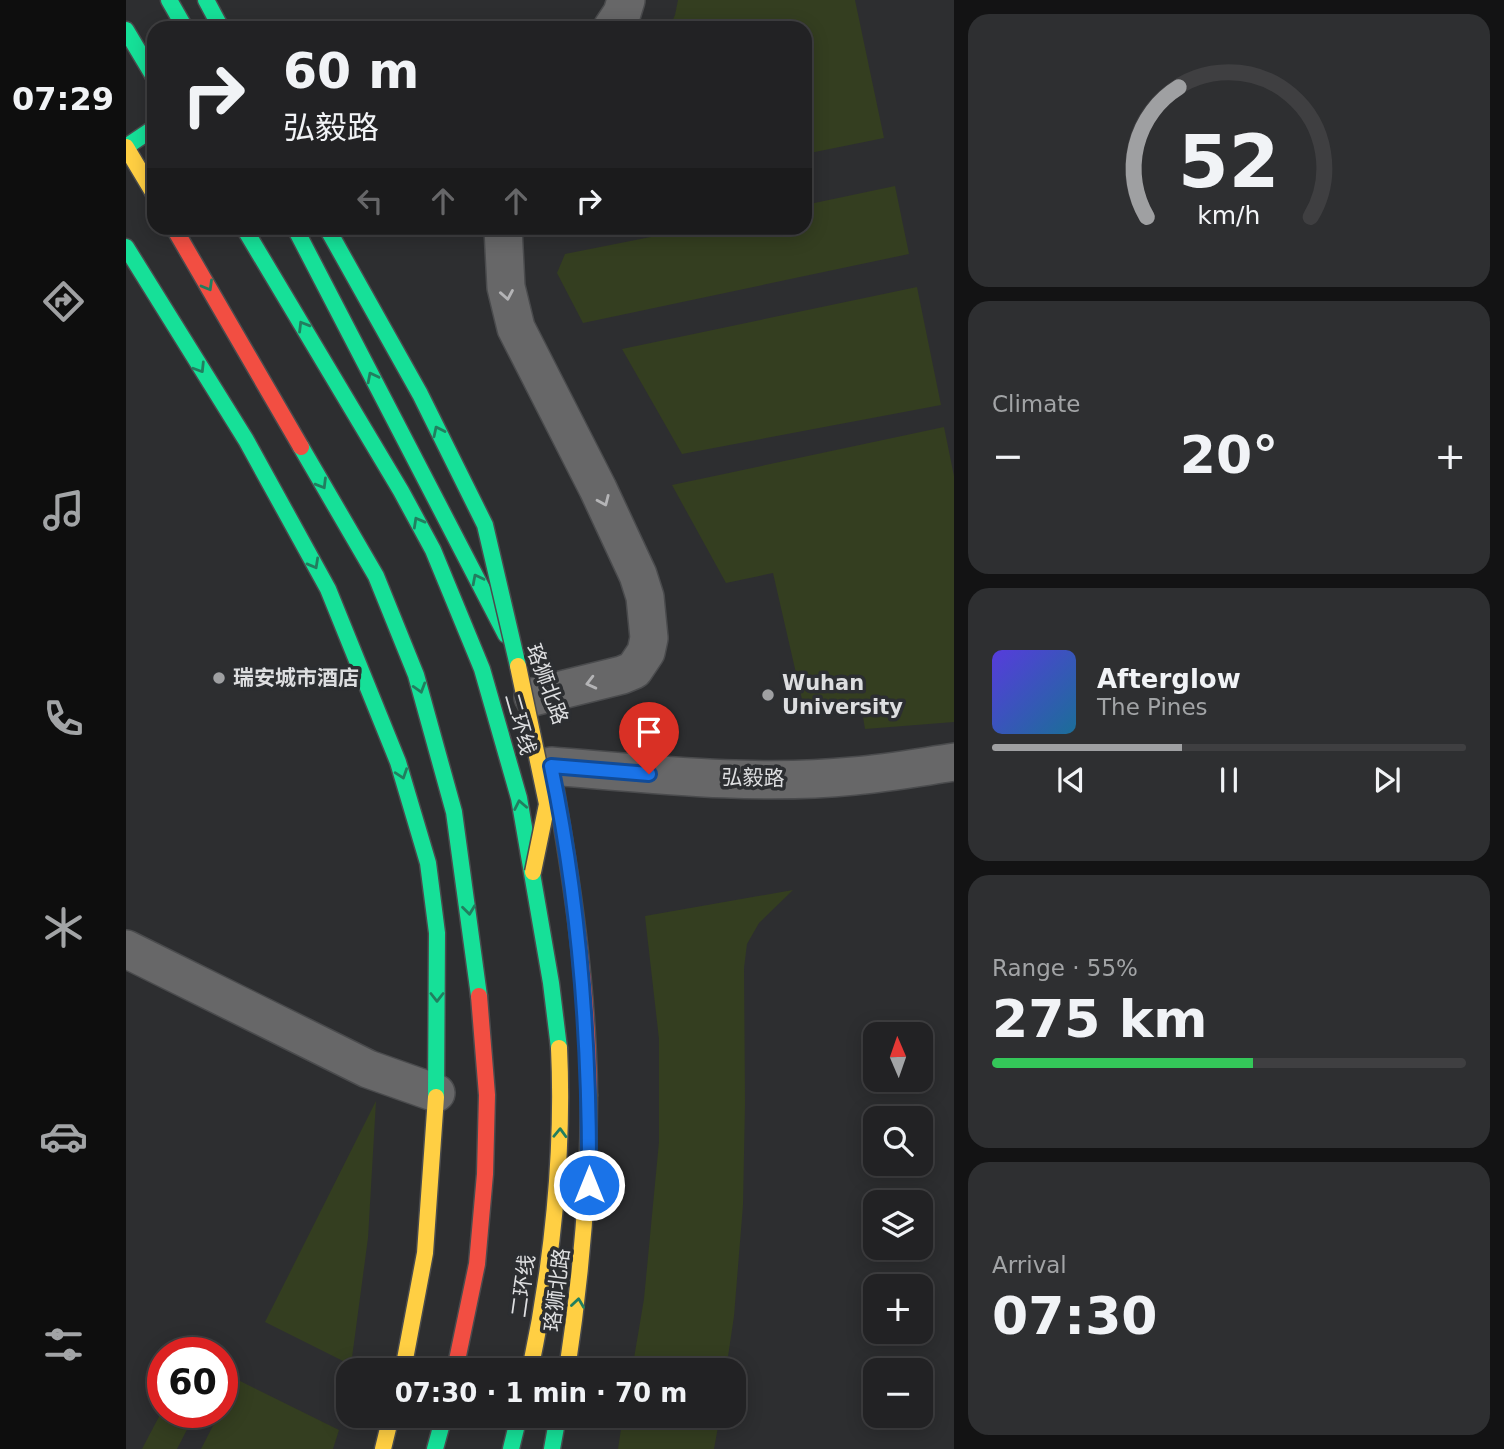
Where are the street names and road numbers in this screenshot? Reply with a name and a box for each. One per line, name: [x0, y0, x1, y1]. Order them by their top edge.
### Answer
street label: 珞狮北路: [521, 640, 573, 728]
street label: 二环线: [500, 690, 540, 758]
street label: 弘毅路: [721, 765, 785, 791]
street label: 珞狮北路: [540, 1247, 574, 1333]
street label: 二环线: [507, 1253, 539, 1319]

